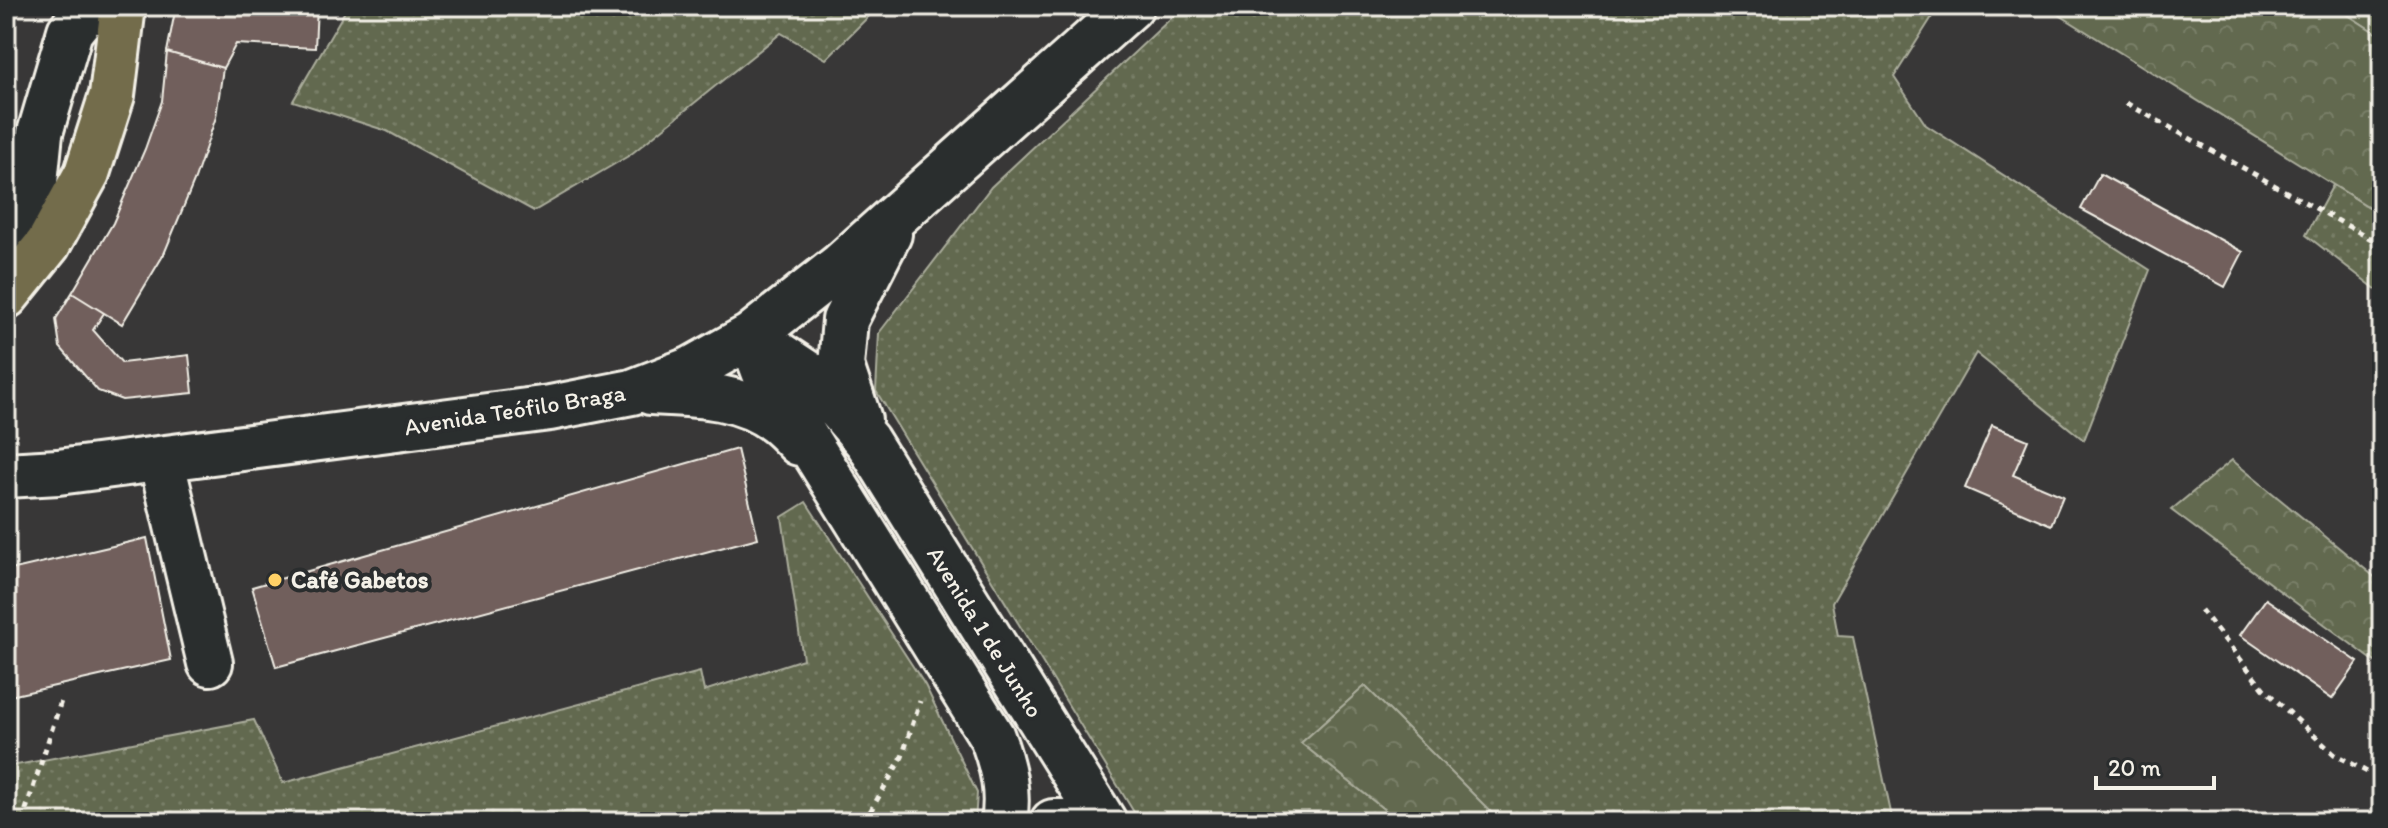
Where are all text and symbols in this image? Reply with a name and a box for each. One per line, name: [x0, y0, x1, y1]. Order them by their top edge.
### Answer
street label: Avenida Teófilo Braga: [402, 378, 628, 441]
street label: Avenida 1 de Junho: [921, 541, 1050, 723]
place label: Café Gabetos: [291, 565, 429, 594]
marker: Café Gabetos: [266, 571, 284, 589]
scale bar: [2096, 740, 2214, 790]
text: 20 m: [2108, 753, 2161, 782]

